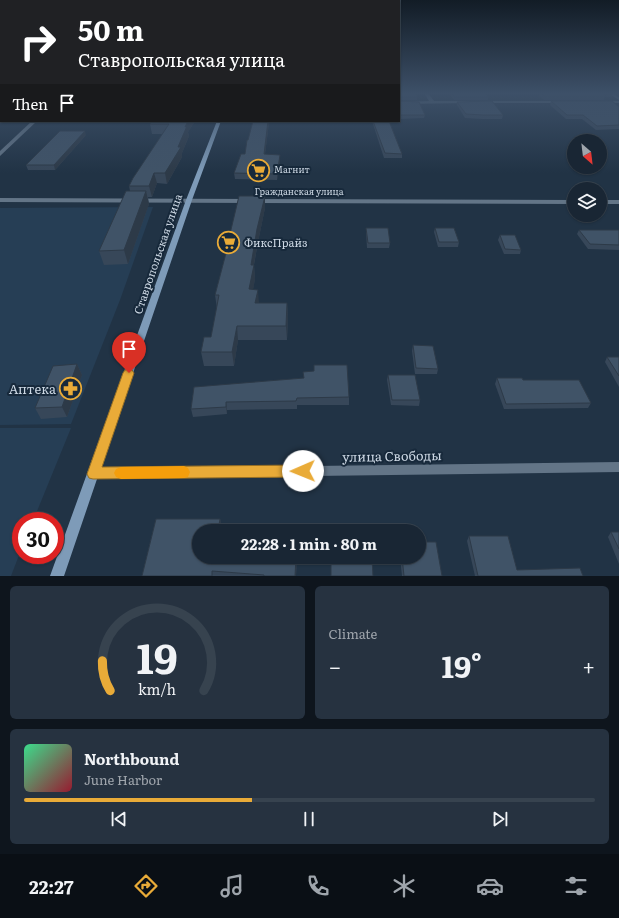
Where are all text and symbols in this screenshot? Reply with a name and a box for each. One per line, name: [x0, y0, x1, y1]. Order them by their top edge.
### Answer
text: 50 m: [78, 8, 144, 50]
icon: right: [12, 16, 64, 68]
text: Ставропольская улица: [78, 46, 285, 73]
text: Then: [12, 92, 48, 115]
icon: arrive: [56, 92, 78, 114]
north arrow: [567, 134, 607, 174]
map controls: [567, 134, 607, 222]
supermarket icon: Магнит: [245, 157, 271, 183]
place label: Магнит: [274, 162, 310, 176]
button: layers: [567, 182, 607, 222]
street label: Гражданская улица: [254, 184, 344, 198]
street label: Ставропольская улица: [129, 191, 185, 316]
supermarket icon: ФиксПрайз: [216, 230, 242, 256]
place label: ФиксПрайз: [244, 234, 307, 250]
pin: [112, 332, 146, 373]
icon: arrive: [118, 338, 140, 360]
pharmacy icon: Аптека: [58, 376, 84, 402]
place label: Аптека: [9, 379, 56, 398]
street label: улица Свободы: [342, 445, 442, 466]
position arrow: [282, 450, 324, 492]
speed limit sign: 30: [12, 512, 64, 564]
text: 22:28 · 1 min · 80 m: [241, 532, 377, 555]
text: 19: [137, 624, 178, 686]
text: Climate: [329, 624, 377, 643]
text: 19°: [442, 643, 482, 687]
text: −: [329, 649, 341, 682]
text: +: [582, 649, 595, 682]
text: km/h: [138, 677, 177, 698]
text: Northbound: [84, 747, 179, 770]
text: June Harbor: [84, 770, 162, 789]
icon: previous: [108, 808, 130, 830]
icon: pause: [298, 808, 320, 830]
icon: next: [489, 808, 511, 830]
icon: directions: [132, 872, 160, 900]
icon: music: [218, 872, 246, 900]
icon: phone: [304, 872, 332, 900]
icon: climate: [390, 872, 418, 900]
icon: car: [476, 872, 504, 900]
icon: filters: [562, 872, 590, 900]
text: 22:27: [29, 873, 73, 900]

